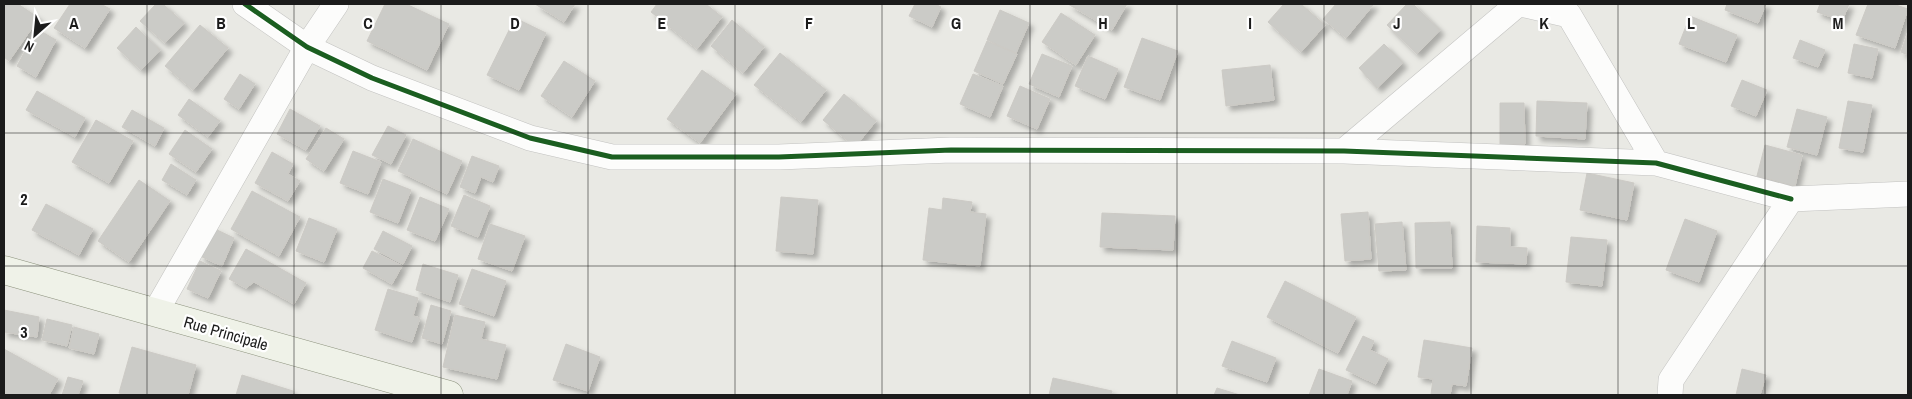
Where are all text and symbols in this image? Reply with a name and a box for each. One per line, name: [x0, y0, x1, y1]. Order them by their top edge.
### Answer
north arrow: [10, 10, 60, 60]
text: A: [69, 12, 79, 34]
text: B: [216, 12, 226, 34]
text: C: [363, 12, 373, 34]
text: D: [510, 12, 520, 34]
text: E: [658, 12, 667, 34]
text: F: [805, 12, 813, 34]
text: G: [951, 12, 961, 34]
text: H: [1098, 12, 1108, 34]
text: I: [1248, 12, 1252, 34]
text: J: [1393, 12, 1401, 34]
text: K: [1539, 12, 1549, 34]
text: L: [1687, 12, 1695, 34]
text: M: [1833, 12, 1844, 34]
text: N: [21, 37, 37, 56]
text: 2: [20, 188, 28, 210]
street label: Rue Principale: [181, 310, 271, 356]
text: 3: [20, 321, 28, 343]

